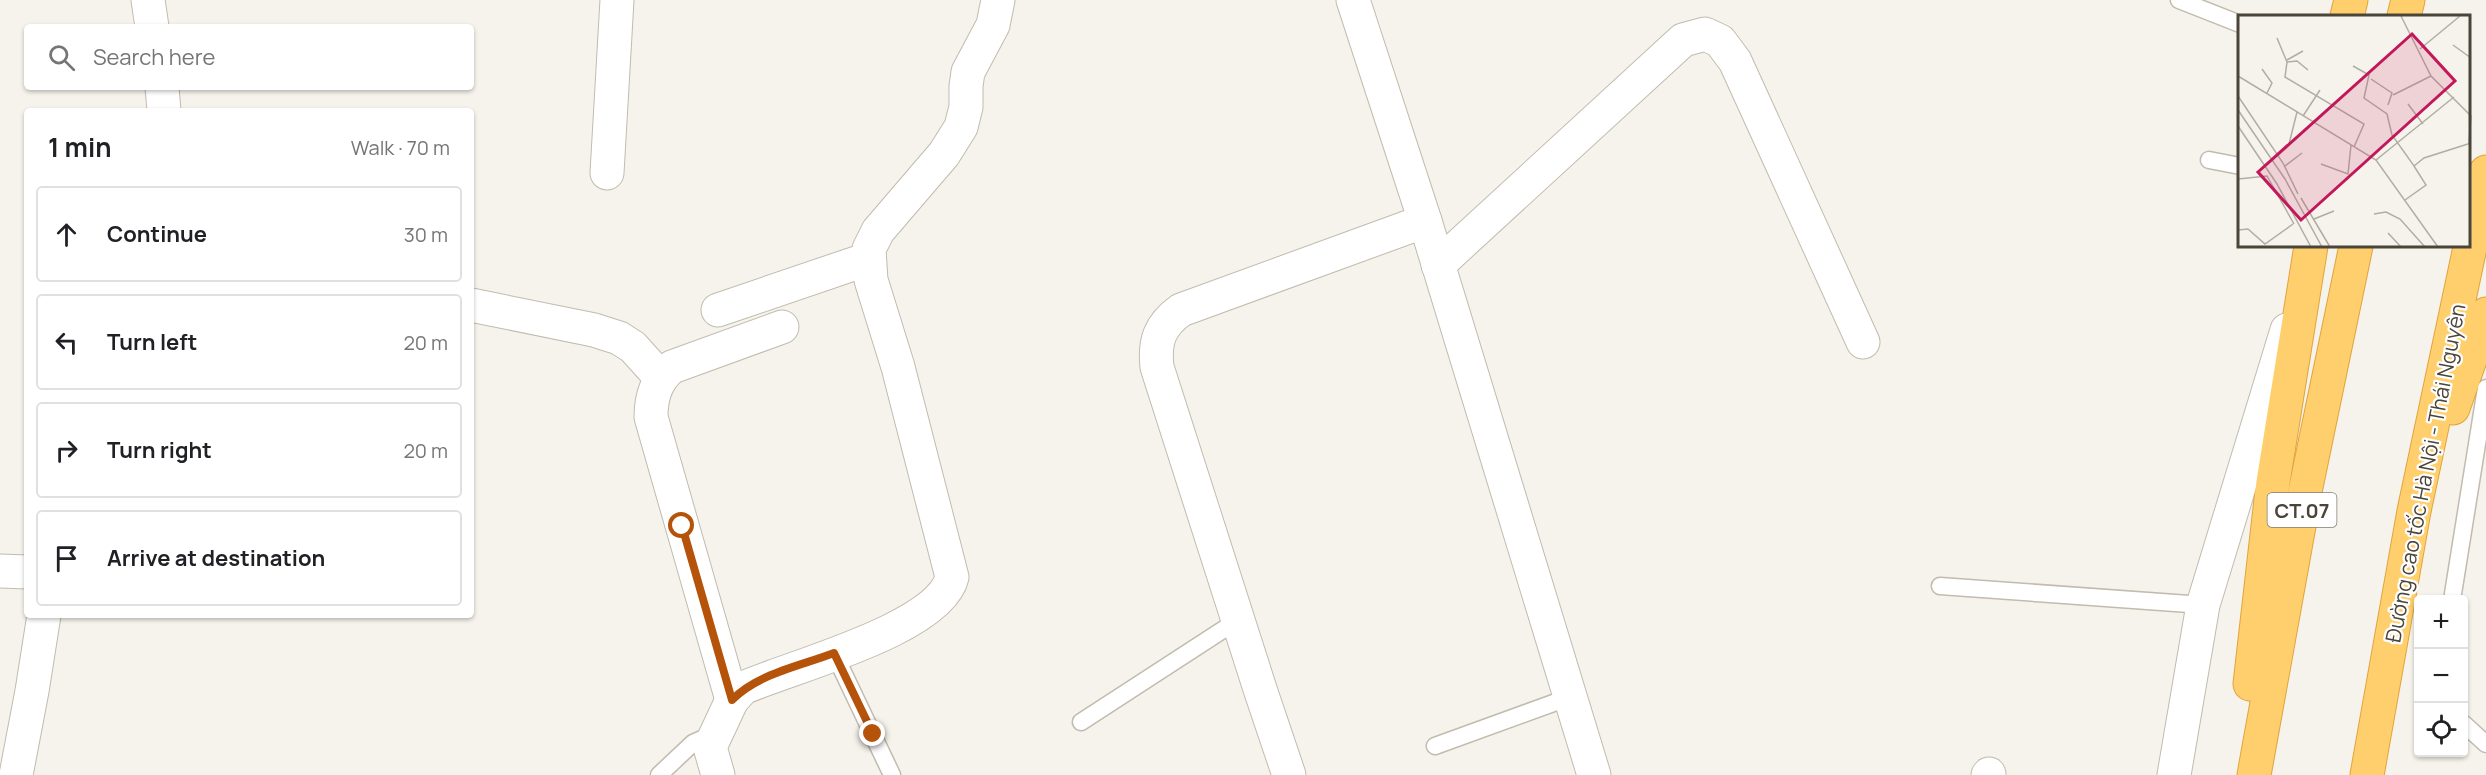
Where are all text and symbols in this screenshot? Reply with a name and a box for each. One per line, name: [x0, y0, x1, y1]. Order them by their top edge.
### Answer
inset map: [2238, 15, 2471, 248]
search box: [24, 24, 474, 90]
icon: search: [45, 41, 78, 74]
text: Search here: [93, 42, 215, 72]
text: 1 min: [48, 129, 112, 165]
text: Walk · 70 m: [351, 134, 450, 161]
icon: ahead: [50, 218, 83, 251]
text: Continue: [107, 219, 207, 249]
text: 30 m: [404, 221, 448, 248]
street label: Đường cao tốc Hà Nội - Thái Nguyên: [2378, 301, 2472, 645]
icon: left: [50, 326, 83, 359]
text: Turn left: [107, 327, 197, 357]
text: 20 m: [403, 329, 448, 356]
icon: right: [50, 434, 83, 467]
text: Turn right: [107, 435, 212, 465]
text: 20 m: [403, 437, 448, 464]
road number: CT.07: [2268, 493, 2336, 527]
route start: [668, 512, 694, 538]
icon: arrive: [50, 542, 83, 575]
text: Arrive at destination: [107, 543, 325, 573]
map controls: [2414, 595, 2468, 757]
button: +: [2414, 595, 2468, 649]
button: −: [2414, 649, 2468, 703]
button: locate: [2414, 703, 2468, 757]
route end: [859, 720, 885, 746]

